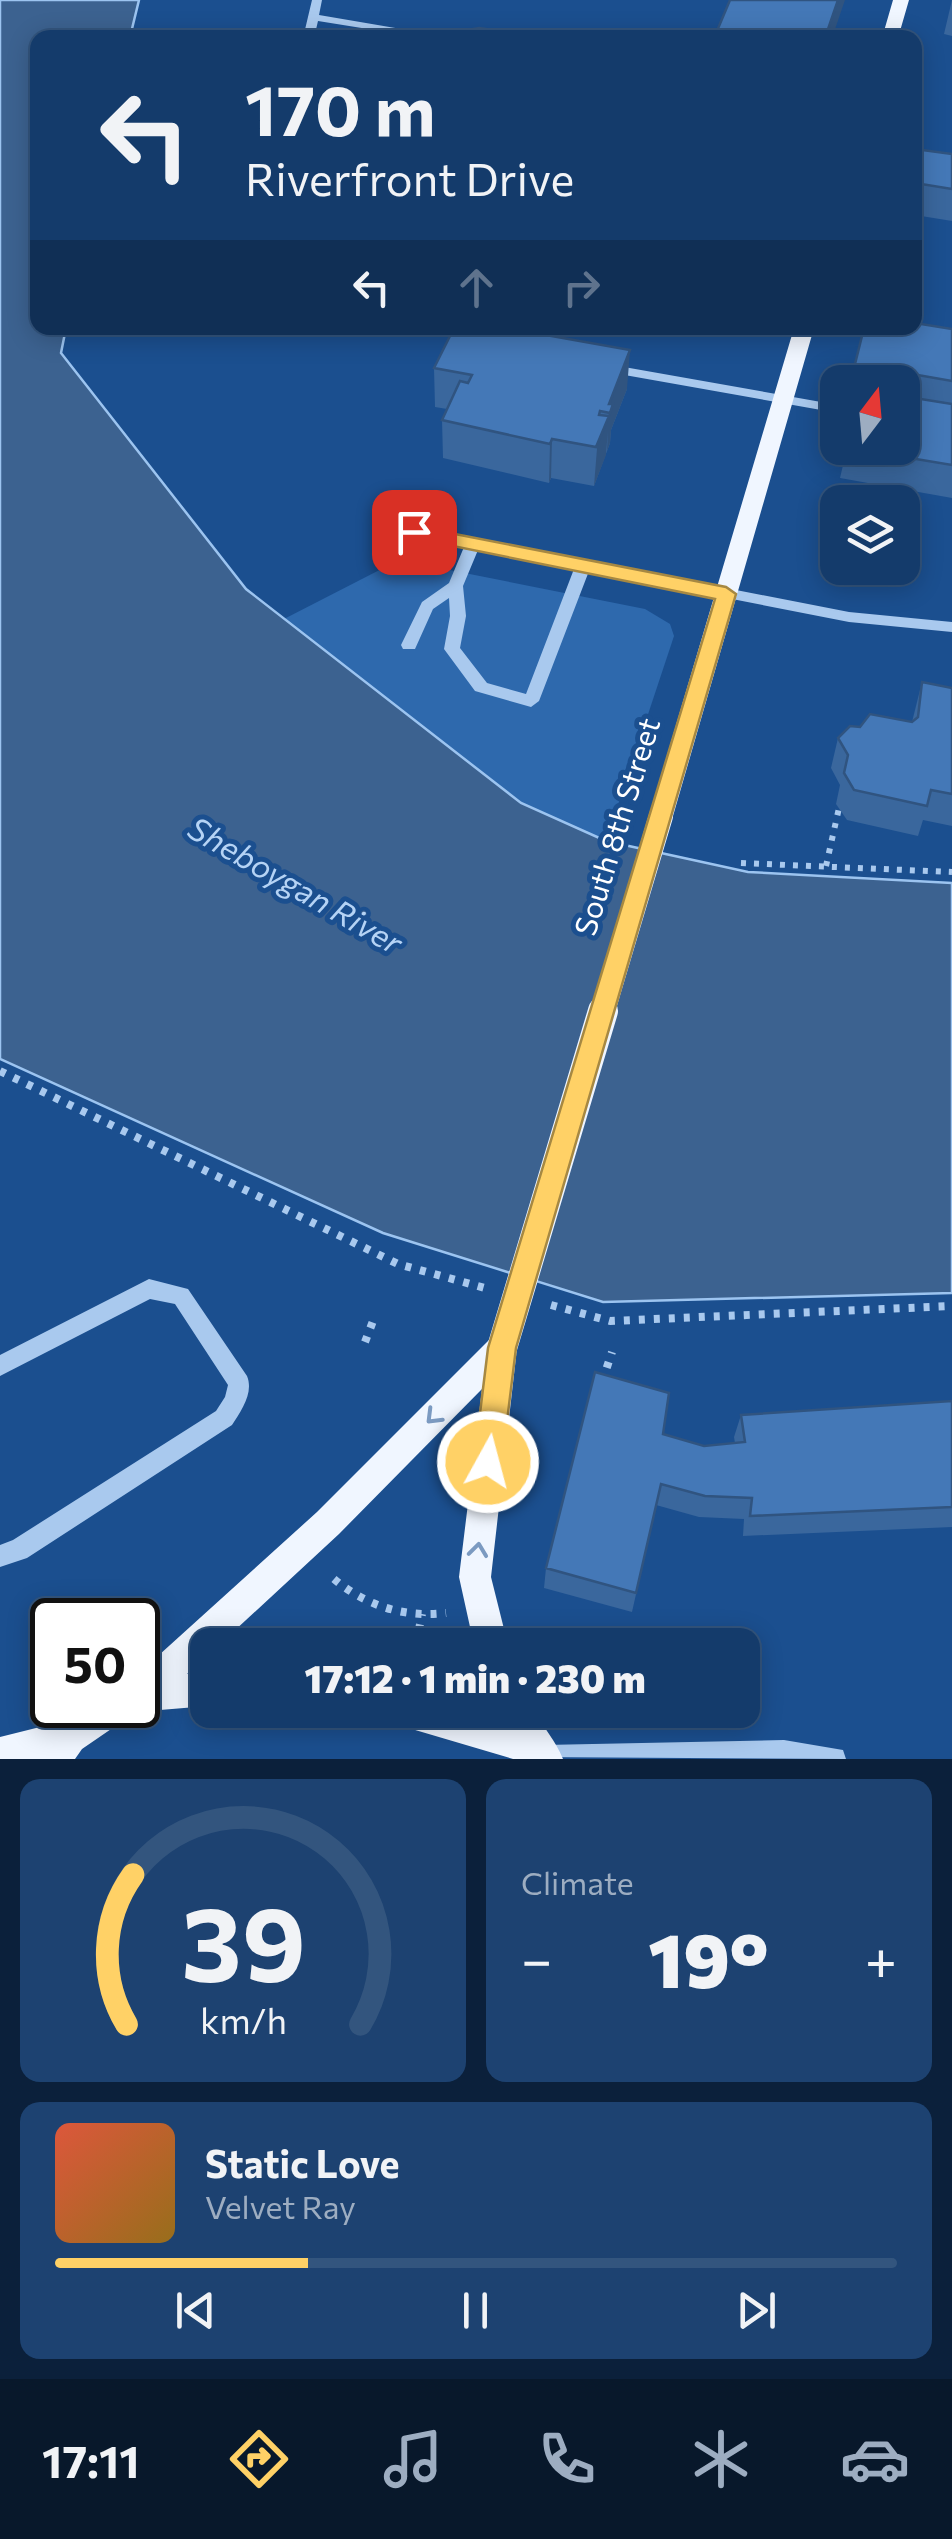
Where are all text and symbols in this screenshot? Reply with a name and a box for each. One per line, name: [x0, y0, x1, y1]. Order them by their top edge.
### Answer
text: 170 m: [245, 65, 436, 150]
icon: left: [80, 70, 210, 200]
text: Riverfront Drive: [245, 150, 574, 205]
icon: left: [344, 260, 399, 315]
icon: ahead: [449, 260, 504, 315]
icon: right: [554, 260, 609, 315]
north arrow: [820, 365, 920, 465]
map controls: [820, 365, 920, 585]
button: layers: [820, 485, 920, 585]
pin: [372, 490, 457, 575]
icon: arrive: [387, 505, 442, 560]
street label: South 8th Street: [565, 713, 666, 940]
water label: Sheboygan River: [182, 807, 411, 962]
one-way arrow: [427, 1406, 445, 1424]
position arrow: [436, 1410, 540, 1514]
one-way arrow: [467, 1541, 488, 1557]
speed limit sign: 50: [30, 1598, 160, 1728]
text: 17:12 · 1 min · 230 m: [304, 1654, 646, 1701]
text: Climate: [521, 1862, 634, 1902]
text: 39: [181, 1876, 305, 2003]
text: 19°: [648, 1912, 769, 2003]
text: −: [521, 1924, 552, 1991]
text: +: [865, 1924, 897, 1991]
text: km/h: [200, 1998, 286, 2041]
text: Static Love: [205, 2139, 400, 2186]
text: Velvet Ray: [205, 2186, 356, 2226]
icon: previous: [168, 2283, 223, 2338]
icon: pause: [448, 2283, 503, 2338]
icon: next: [729, 2283, 784, 2338]
icon: directions: [224, 2424, 294, 2494]
icon: music: [378, 2424, 448, 2494]
icon: phone: [532, 2424, 602, 2494]
icon: climate: [686, 2424, 756, 2494]
icon: car: [840, 2424, 910, 2494]
text: 17:11: [42, 2432, 140, 2487]

